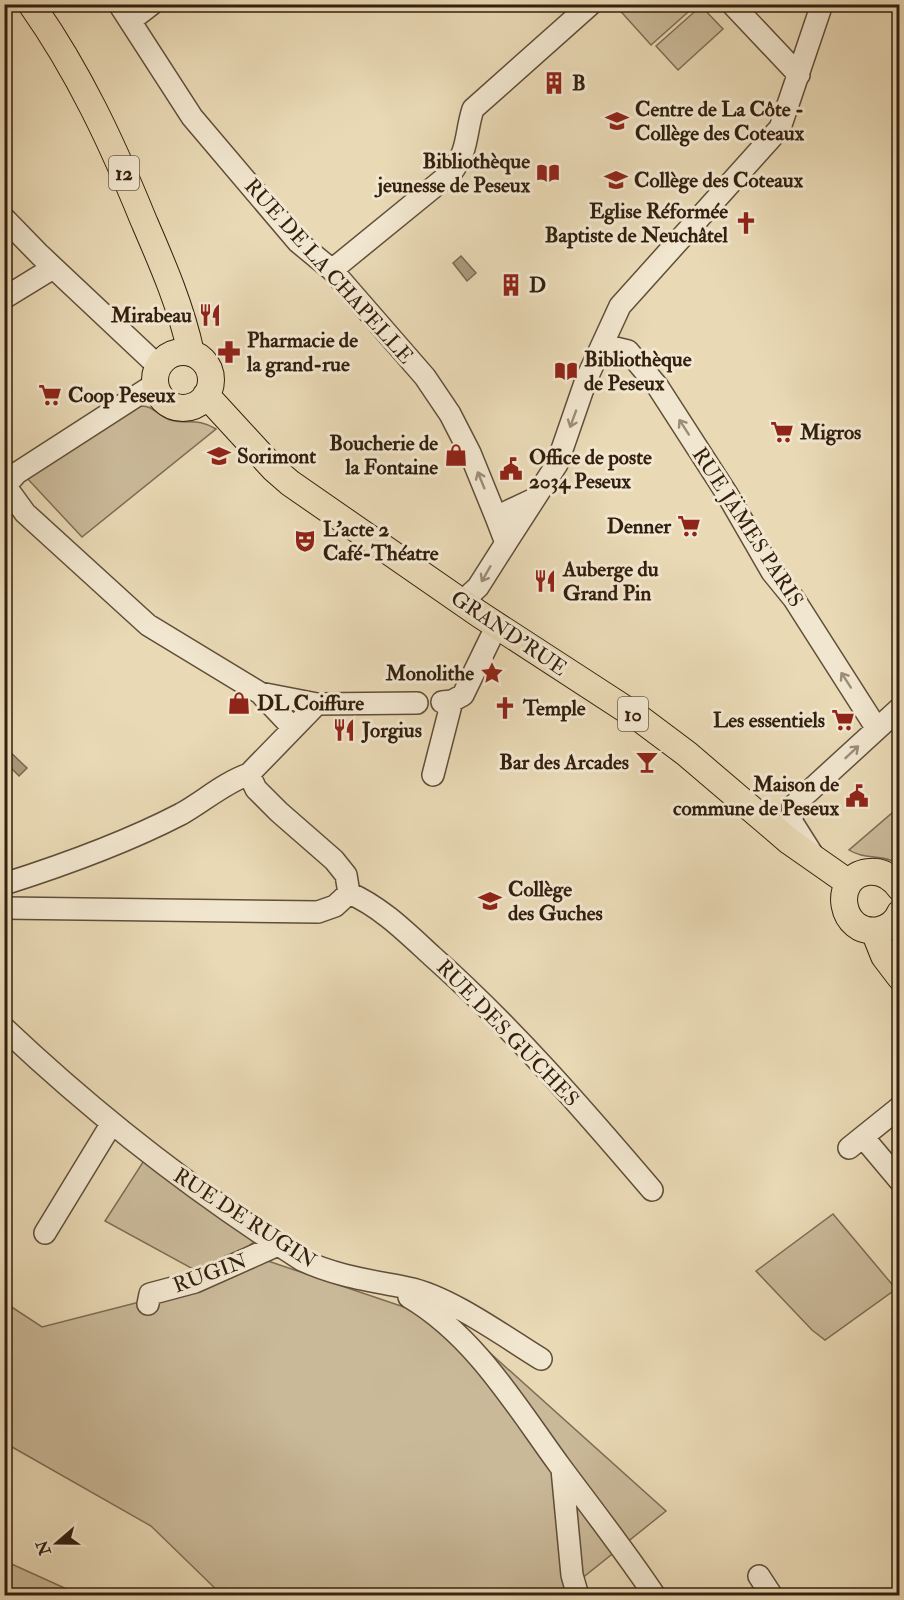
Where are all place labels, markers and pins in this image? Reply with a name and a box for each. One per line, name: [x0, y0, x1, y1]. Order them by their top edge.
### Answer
building icon: B: [541, 70, 567, 96]
place label: B: [572, 70, 586, 97]
place label: Centre de La Côte - Collège des Coteaux: [635, 96, 805, 147]
school or university icon: Centre de La Côte - Collège des Coteaux: [604, 108, 630, 134]
place label: Bibliothèque jeunesse de Peseux: [374, 148, 531, 199]
library icon: Bibliothèque jeunesse de Peseux: [535, 160, 561, 186]
school or university icon: Collège des Coteaux: [603, 167, 629, 193]
place label: Collège des Coteaux: [634, 167, 804, 194]
place label: Eglise Réformée Baptiste de Neuchâtel: [545, 198, 729, 249]
church icon: Eglise Réformée Baptiste de Neuchâtel: [733, 210, 759, 236]
building icon: D: [498, 272, 524, 298]
place label: D: [529, 272, 546, 299]
place label: Mirabeau: [110, 302, 192, 329]
restaurant icon: Mirabeau: [197, 302, 223, 328]
place label: Pharmacie de la grand-rue: [246, 327, 358, 378]
pharmacy icon: Pharmacie de la grand-rue: [216, 339, 242, 365]
place label: Bibliothèque de Peseux: [584, 346, 692, 397]
library icon: Bibliothèque de Peseux: [553, 358, 579, 384]
supermarket icon: Coop Peseux: [37, 382, 63, 408]
place label: Coop Peseux: [68, 382, 176, 409]
supermarket icon: Migros: [769, 419, 795, 445]
place label: Migros: [799, 419, 861, 446]
place label: Boucherie de la Fontaine: [329, 430, 438, 481]
shop icon: Boucherie de la Fontaine: [443, 442, 469, 468]
school or university icon: Sorimont: [206, 443, 232, 469]
place label: Sorimont: [237, 443, 316, 470]
place label: Office de poste 2034 Peseux: [529, 444, 652, 495]
public building icon: Office de poste 2034 Peseux: [498, 456, 524, 482]
place label: Denner: [607, 513, 672, 540]
supermarket icon: Denner: [676, 513, 702, 539]
place label: L'acte 2 Café-Théatre: [323, 516, 439, 567]
theatre icon: L'acte 2 Café-Théatre: [292, 528, 318, 554]
place label: Auberge du Grand Pin: [562, 556, 659, 607]
restaurant icon: Auberge du Grand Pin: [532, 568, 558, 594]
place label: Monolithe: [385, 660, 474, 687]
place icon: Monolithe: [479, 660, 505, 686]
shop icon: DL Coiffure: [226, 690, 252, 716]
place label: DL Coiffure: [257, 690, 364, 717]
church icon: Temple: [492, 695, 518, 721]
place label: Temple: [522, 695, 586, 722]
place label: Les essentiels: [713, 707, 825, 734]
supermarket icon: Les essentiels: [830, 707, 856, 733]
restaurant icon: Jorgius: [331, 717, 357, 743]
place label: Jorgius: [361, 717, 422, 744]
place label: Bar des Arcades: [499, 749, 629, 776]
bar icon: Bar des Arcades: [634, 749, 660, 775]
place label: Maison de commune de Peseux: [673, 771, 840, 822]
public building icon: Maison de commune de Peseux: [844, 783, 870, 809]
place label: Collège des Guches: [508, 876, 603, 927]
school or university icon: Collège des Guches: [477, 888, 503, 914]

